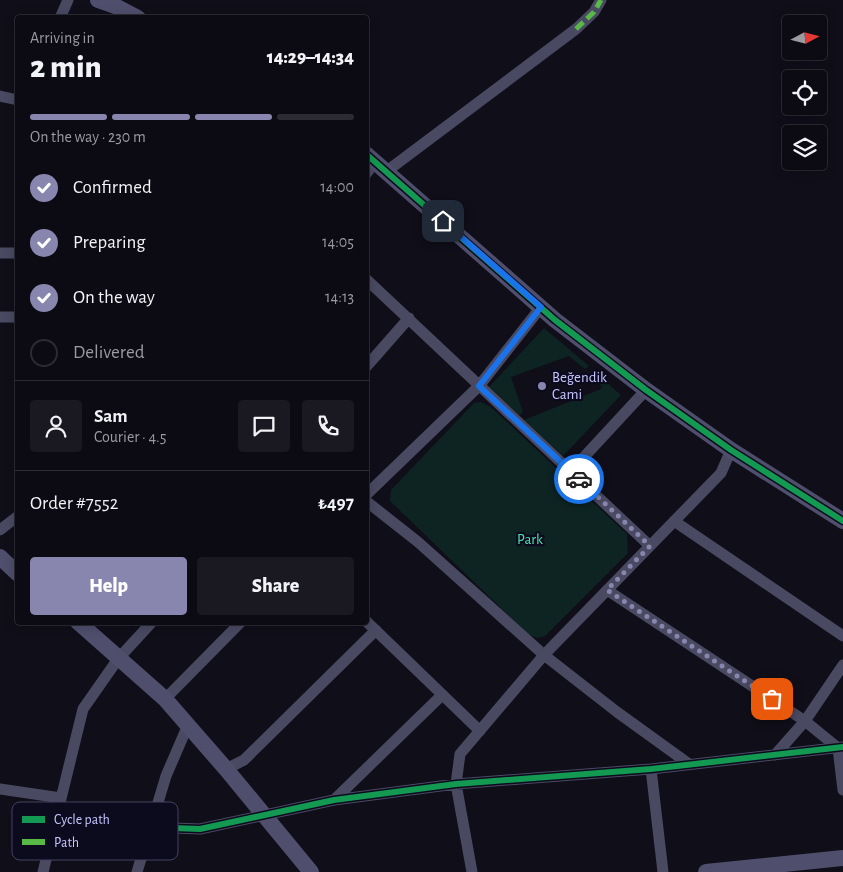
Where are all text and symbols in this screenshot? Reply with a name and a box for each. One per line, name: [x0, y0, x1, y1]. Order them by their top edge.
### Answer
north arrow: [782, 15, 828, 60]
map controls: [782, 15, 827, 170]
text: Arriving in: [30, 30, 95, 46]
text: 14:29–14:34: [267, 48, 354, 67]
text: 2 min: [30, 51, 102, 83]
button: locate: [782, 70, 827, 115]
button: layers: [782, 125, 827, 170]
text: On the way · 230 m: [30, 129, 146, 145]
icon: check: [30, 174, 58, 202]
text: Confirmed: [73, 178, 152, 197]
text: 14:00: [320, 179, 354, 195]
pin: [422, 200, 464, 242]
icon: home: [429, 207, 457, 235]
icon: check: [30, 229, 58, 257]
text: Preparing: [73, 233, 146, 252]
text: 14:05: [322, 234, 354, 250]
icon: check: [30, 284, 58, 312]
text: On the way: [73, 288, 155, 307]
text: 14:13: [325, 289, 354, 305]
text: Delivered: [73, 343, 145, 362]
place label: Beğendik Cami: [552, 370, 607, 402]
marker: Beğendik Cami: [536, 380, 548, 392]
button: person: [30, 400, 82, 452]
button: chat: [238, 400, 290, 452]
button: phone: [302, 400, 354, 452]
text: Sam: [94, 407, 128, 426]
text: Courier · 4.5: [94, 429, 166, 445]
courier: [554, 454, 604, 504]
icon: car: [565, 465, 593, 493]
text: Order #7552: [30, 494, 118, 513]
text: ₺497: [318, 494, 354, 513]
park label: Park: [517, 532, 543, 547]
button: Help: [30, 557, 187, 615]
button: Share: [197, 557, 354, 615]
pin: [751, 678, 793, 720]
icon: bag: [758, 685, 786, 713]
legend: [12, 802, 178, 860]
text: Cycle path: [54, 813, 110, 827]
text: Path: [54, 836, 79, 850]

